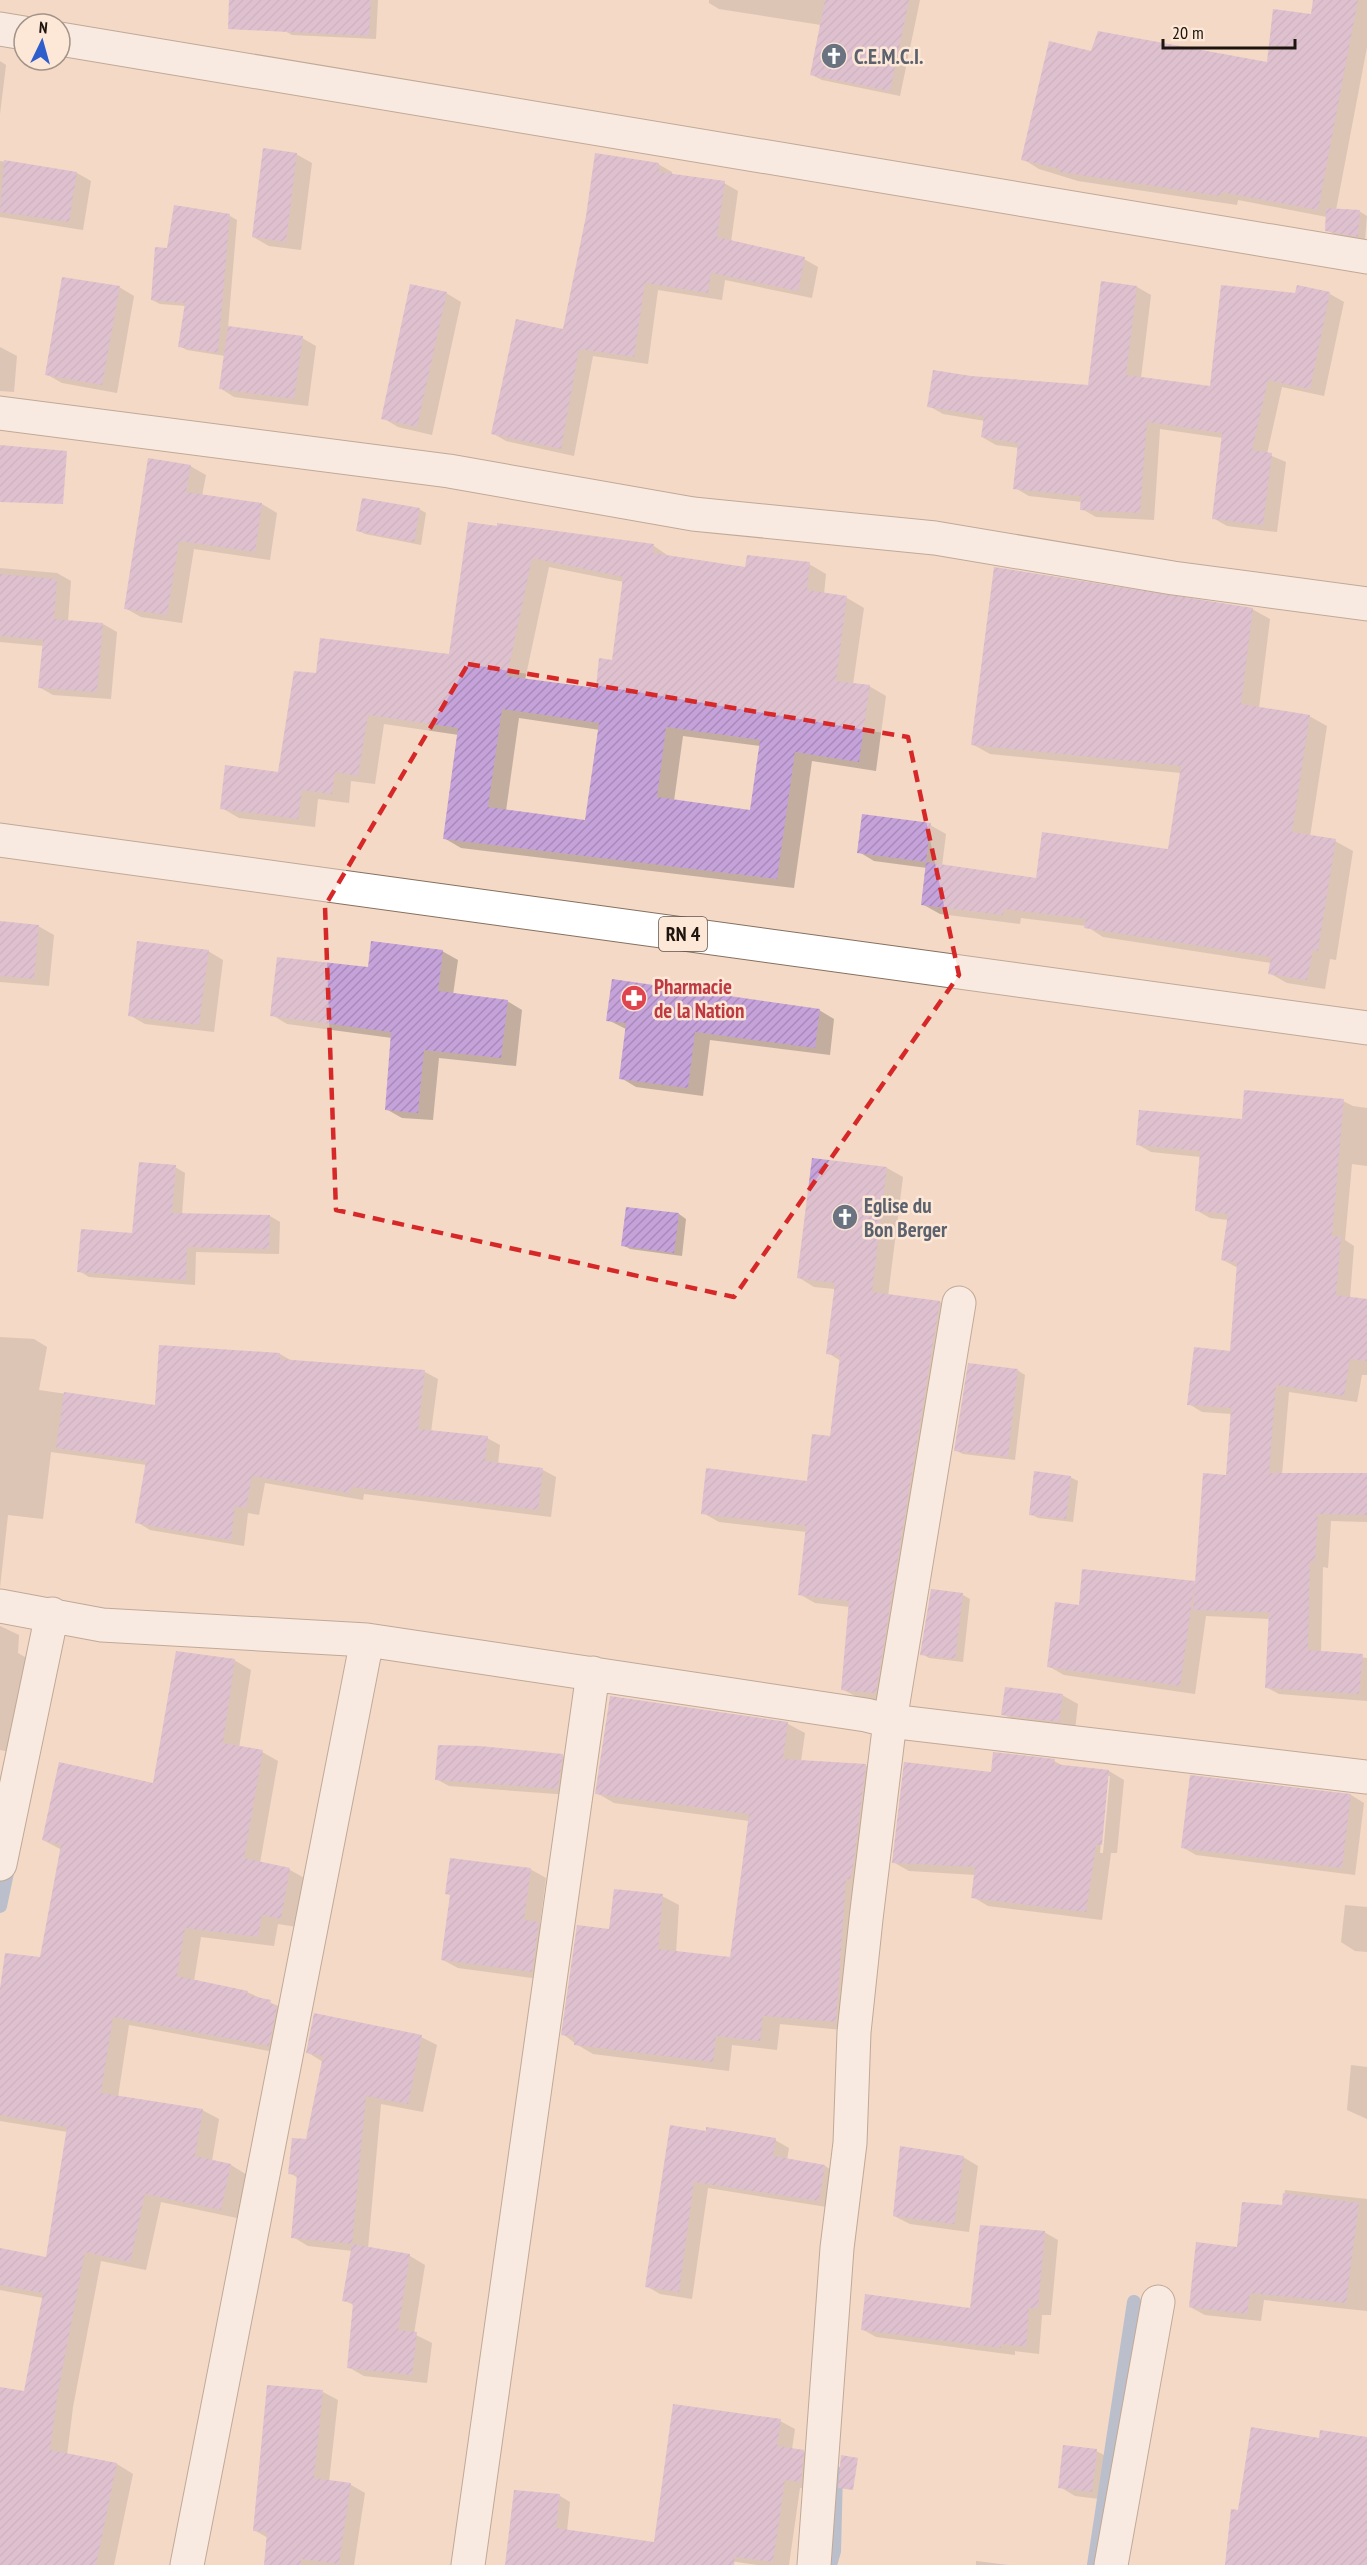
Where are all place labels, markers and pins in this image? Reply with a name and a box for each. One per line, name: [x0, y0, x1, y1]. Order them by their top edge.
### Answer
church icon: C.E.M.C.I.: [819, 41, 849, 71]
place label: C.E.M.C.I.: [854, 43, 923, 70]
place label: Pharmacie de la Nation: [654, 973, 744, 1024]
pharmacy icon: Pharmacie de la Nation: [619, 983, 649, 1013]
place label: Eglise du Bon Berger: [864, 1192, 948, 1243]
church icon: Eglise du Bon Berger: [830, 1202, 860, 1232]

